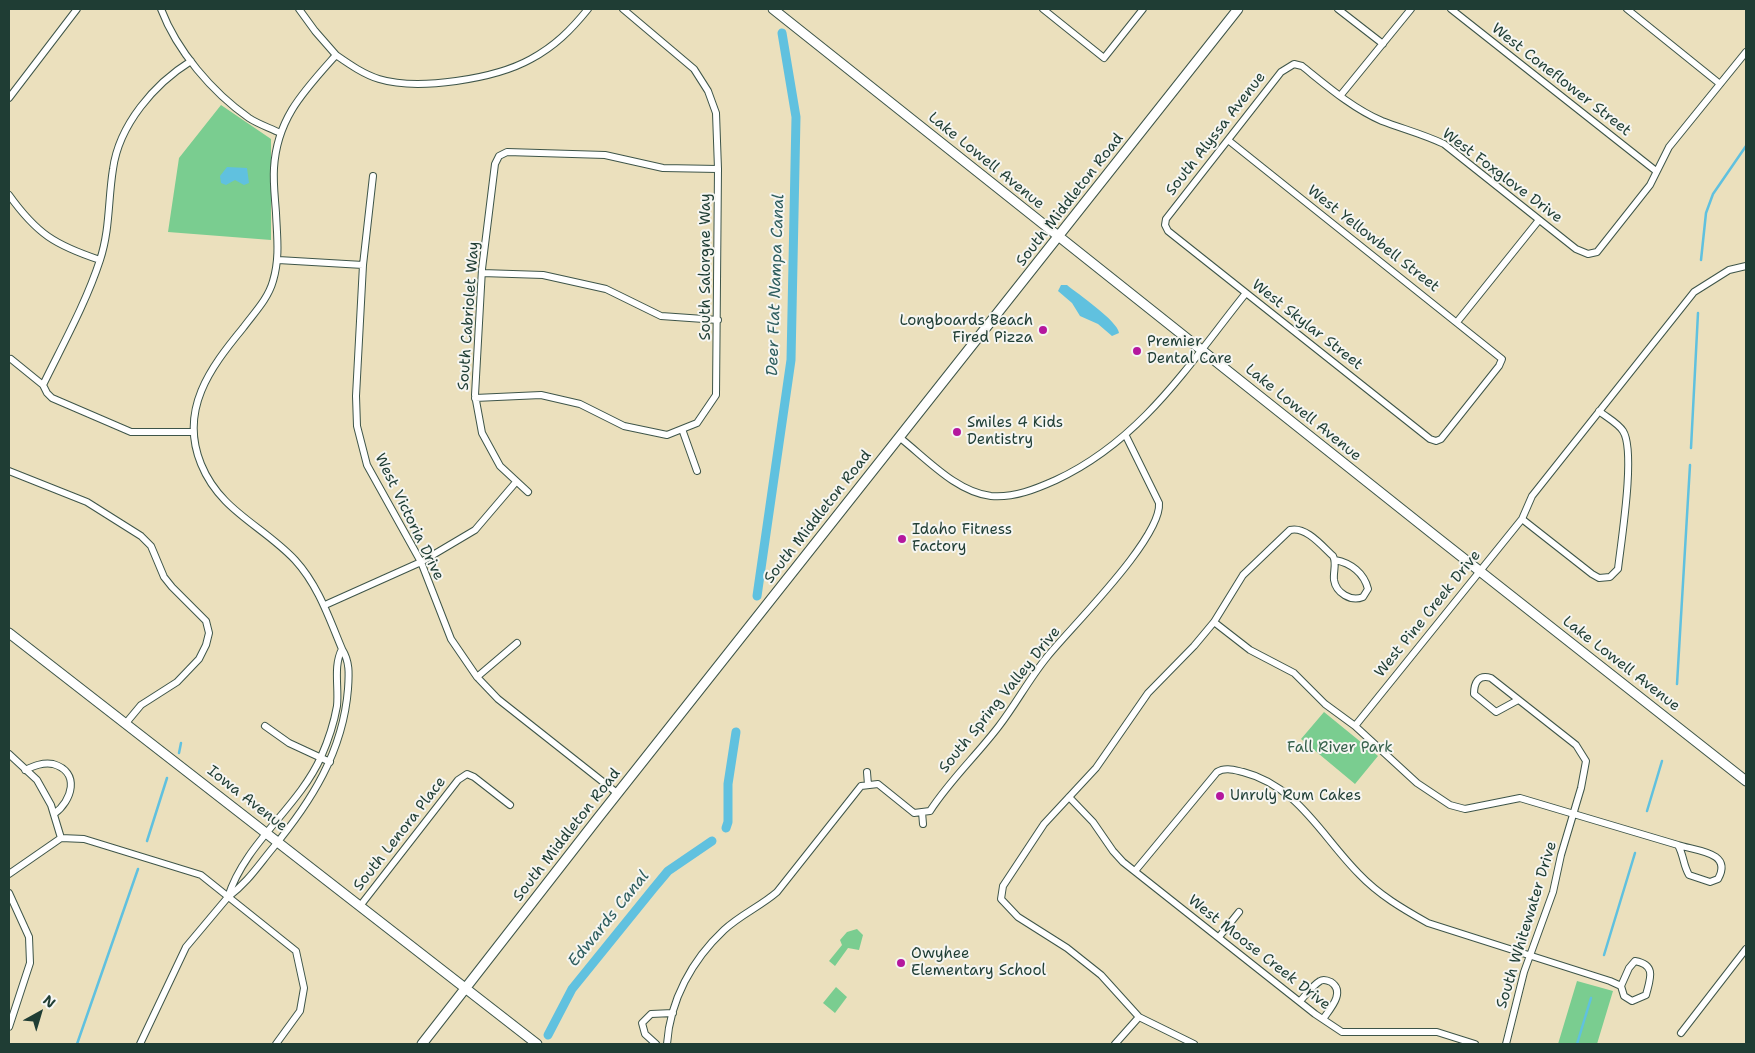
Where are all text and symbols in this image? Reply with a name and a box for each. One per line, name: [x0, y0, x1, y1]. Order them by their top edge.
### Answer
street label: West Coneflower Street: [1488, 20, 1634, 140]
street label: South Alyssa Avenue: [1162, 69, 1270, 199]
street label: Lake Lowell Avenue: [924, 109, 1048, 213]
street label: West Foxglove Drive: [1438, 125, 1566, 227]
street label: South Middleton Road: [1013, 130, 1127, 270]
street label: West Yellowbell Street: [1303, 182, 1443, 296]
street label: South Salorgne Way: [697, 193, 715, 341]
water label: Deer Flat Nampa Canal: [763, 194, 789, 376]
street label: South Cabriolet Way: [455, 241, 483, 391]
street label: West Skylar Street: [1248, 276, 1366, 374]
place label: Longboards Beach Fired Pizza: [899, 312, 1033, 347]
marker: Longboards Beach Fired Pizza: [1037, 324, 1049, 336]
place label: Premier Dental Care: [1147, 333, 1232, 368]
marker: Premier Dental Care: [1131, 345, 1143, 357]
street label: Lake Lowell Avenue: [1241, 361, 1365, 465]
place label: Smiles 4 Kids Dentistry: [967, 414, 1063, 449]
marker: Smiles 4 Kids Dentistry: [951, 426, 963, 438]
street label: South Middleton Road: [761, 447, 875, 587]
street label: West Victoria Drive: [370, 451, 448, 583]
place label: Idaho Fitness Factory: [912, 521, 1012, 556]
marker: Idaho Fitness Factory: [896, 533, 908, 545]
street label: West Pine Creek Drive: [1371, 547, 1485, 681]
street label: Lake Lowell Avenue: [1559, 613, 1683, 715]
street label: South Spring Valley Drive: [936, 623, 1064, 777]
park label: Fall River Park: [1287, 739, 1393, 757]
street label: Iowa Avenue: [203, 762, 291, 836]
street label: South Middleton Road: [510, 765, 624, 905]
street label: South Lenora Place: [350, 773, 450, 895]
place label: Unruly Rum Cakes: [1230, 787, 1361, 805]
marker: Unruly Rum Cakes: [1214, 790, 1226, 802]
street label: South Whitewater Drive: [1493, 839, 1561, 1011]
water label: Edwards Canal: [564, 867, 654, 971]
street label: West Moose Creek Drive: [1184, 892, 1334, 1014]
place label: Owyhee Elementary School: [911, 945, 1046, 980]
marker: Owyhee Elementary School: [895, 957, 907, 969]
north arrow: [15, 988, 65, 1038]
text: N: [39, 991, 59, 1012]

